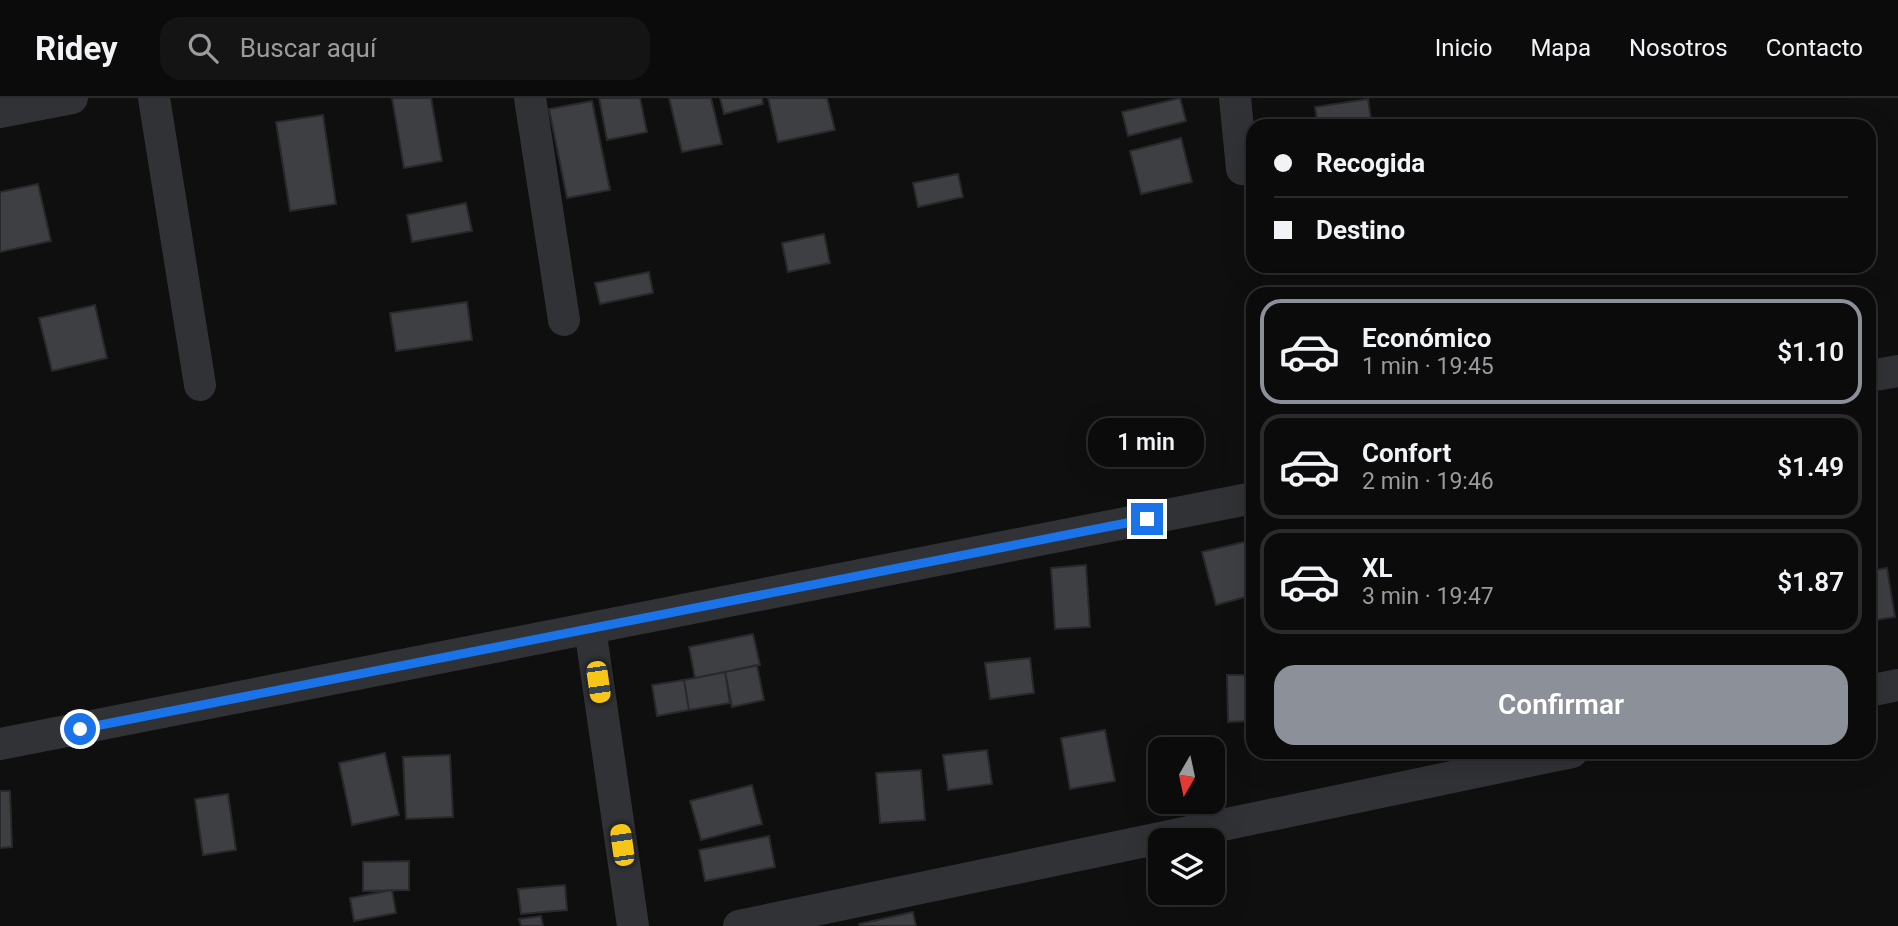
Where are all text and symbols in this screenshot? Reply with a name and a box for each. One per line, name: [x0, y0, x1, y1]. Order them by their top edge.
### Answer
search box: [160, 17, 650, 80]
text: Ridey: [35, 29, 118, 68]
icon: search: [184, 29, 222, 67]
text: Buscar aquí: [240, 33, 376, 63]
text: Inicio: [1435, 34, 1492, 62]
text: Mapa: [1530, 34, 1591, 62]
text: Nosotros: [1629, 34, 1728, 62]
text: Contacto: [1766, 34, 1863, 62]
text: Recogida: [1316, 148, 1425, 178]
text: Destino: [1316, 215, 1405, 245]
icon: car: [1278, 320, 1341, 383]
text: Económico: [1362, 323, 1491, 353]
text: $1.10: [1777, 337, 1844, 367]
text: 1 min · 19:45: [1362, 353, 1494, 380]
callout: 1 min: [1089, 418, 1205, 466]
text: 1 min: [1117, 429, 1175, 456]
icon: car: [1278, 435, 1341, 498]
text: Confort: [1362, 438, 1451, 468]
text: $1.49: [1777, 452, 1844, 482]
text: 2 min · 19:46: [1362, 468, 1494, 495]
route end: [1131, 503, 1163, 535]
icon: car: [1278, 550, 1341, 613]
text: XL: [1362, 553, 1393, 583]
text: $1.87: [1777, 567, 1844, 597]
text: 3 min · 19:47: [1362, 583, 1494, 610]
car: [585, 660, 612, 704]
button: Confirmar: [1274, 665, 1848, 745]
route start: [64, 713, 96, 745]
north arrow: [1148, 737, 1225, 814]
map controls: [1148, 737, 1225, 905]
car: [609, 823, 636, 867]
button: layers: [1148, 828, 1225, 905]

